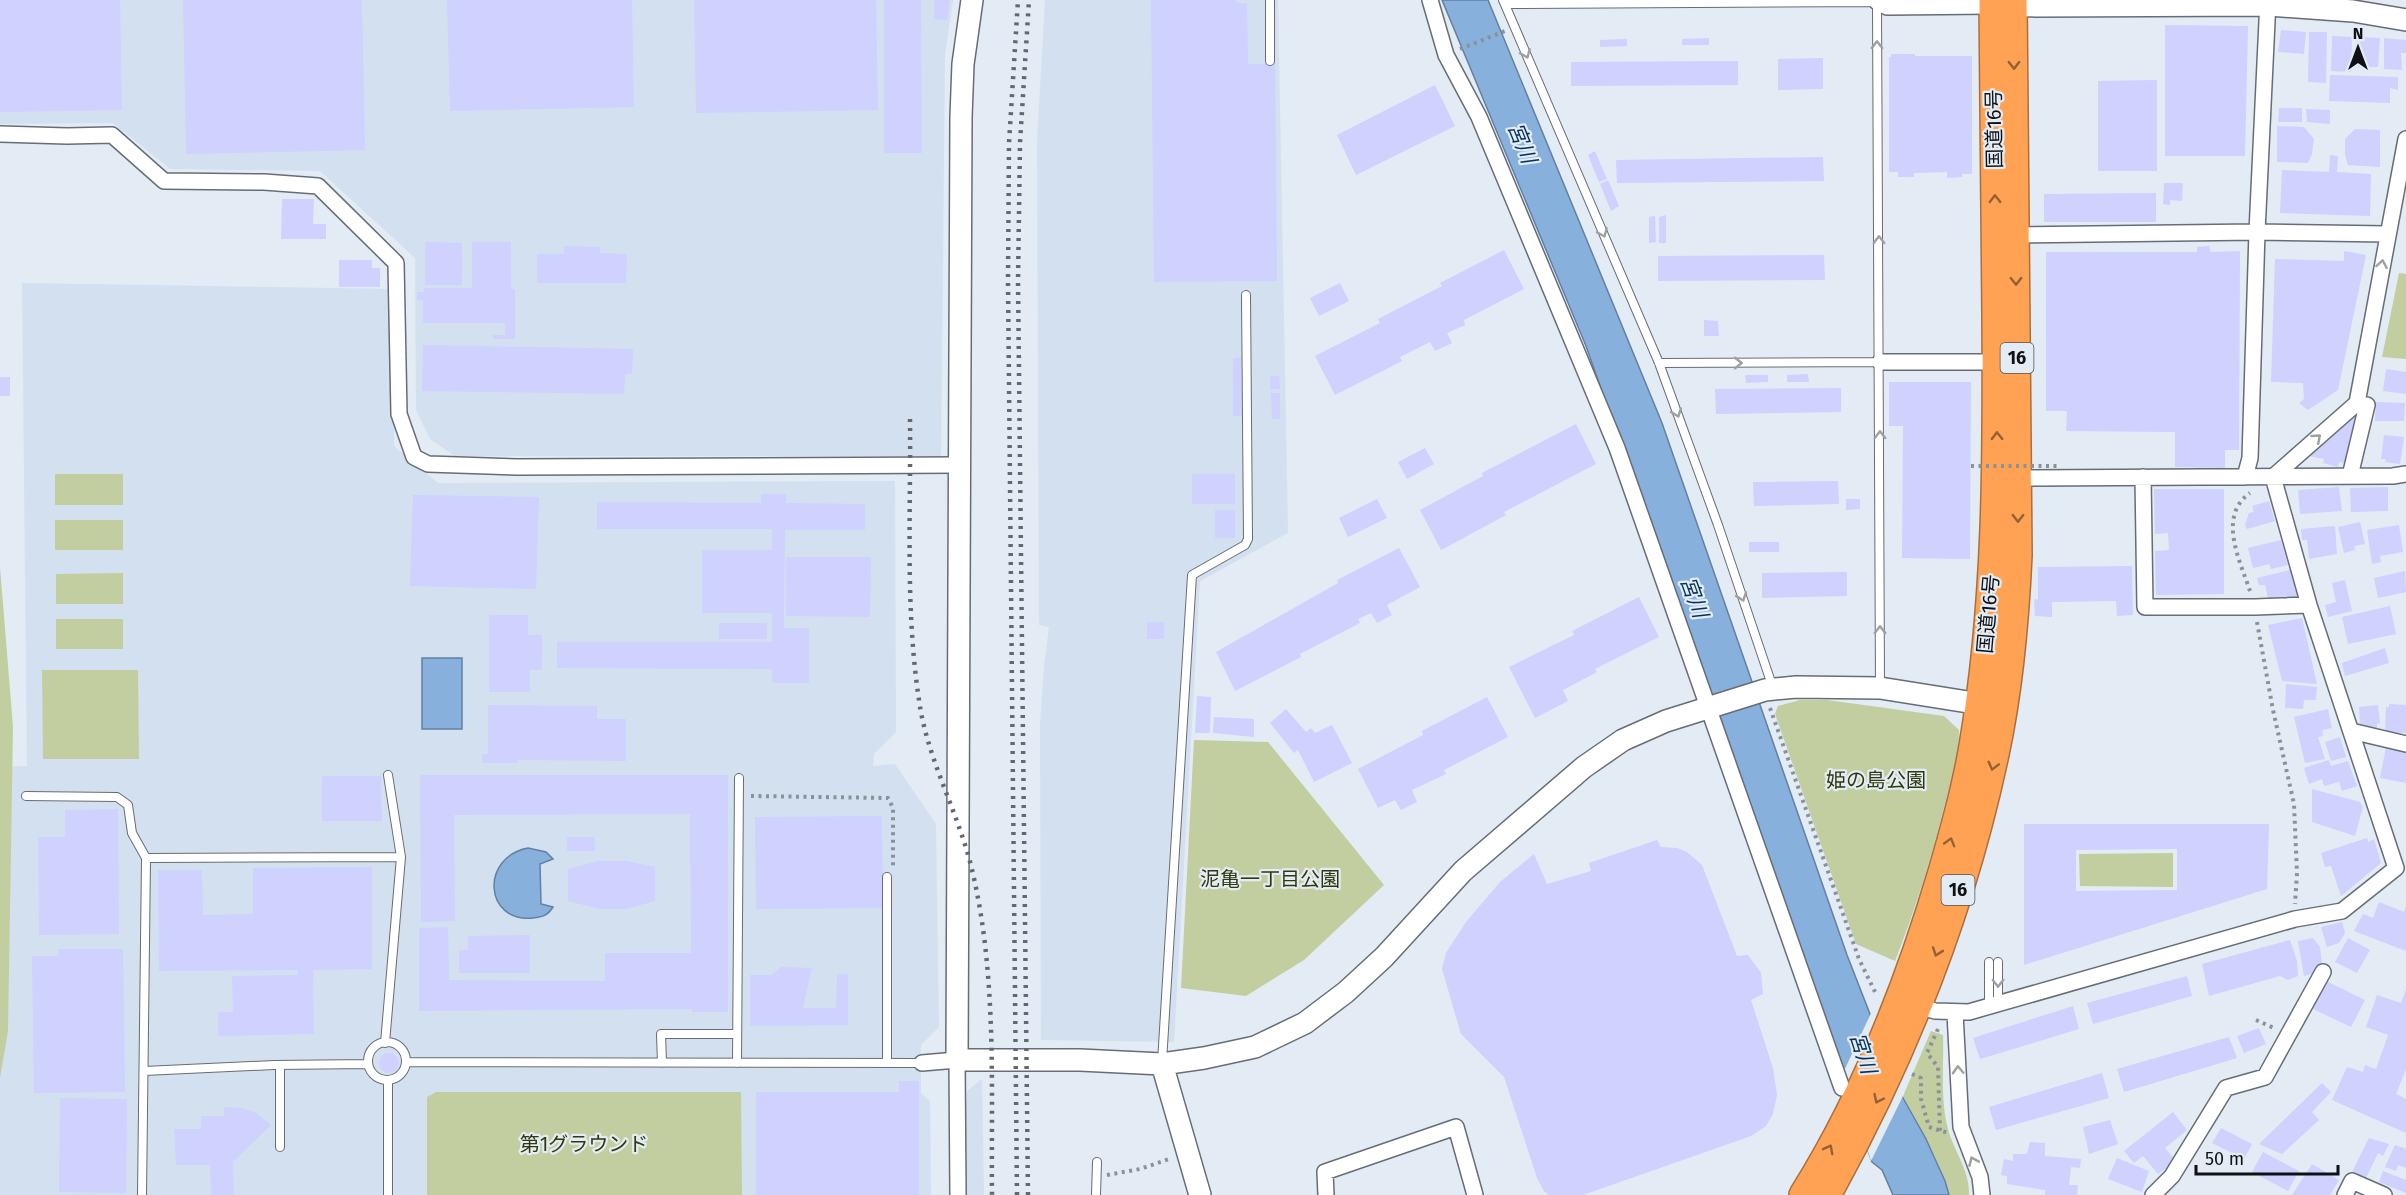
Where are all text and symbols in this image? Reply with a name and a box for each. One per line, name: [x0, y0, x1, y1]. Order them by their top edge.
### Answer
north arrow: [2328, 18, 2388, 78]
text: N: [2353, 24, 2363, 43]
one-way arrow: [1871, 40, 1883, 49]
one-way arrow: [1519, 48, 1531, 59]
one-way arrow: [2008, 60, 2020, 69]
street label: 国道16号: [1981, 89, 2007, 169]
water label: 宮川: [1502, 119, 1543, 169]
one-way arrow: [1989, 195, 2001, 204]
one-way arrow: [1596, 227, 1608, 238]
one-way arrow: [1873, 235, 1885, 244]
one-way arrow: [2375, 259, 2387, 268]
one-way arrow: [2010, 276, 2022, 285]
road number: 16: [2000, 343, 2034, 373]
one-way arrow: [1734, 357, 1743, 369]
one-way arrow: [1670, 407, 1682, 418]
one-way arrow: [1874, 430, 1886, 439]
one-way arrow: [1991, 432, 2003, 441]
one-way arrow: [2310, 435, 2321, 446]
one-way arrow: [2012, 513, 2024, 522]
water label: 宮川: [1675, 573, 1714, 623]
street label: 国道16号: [1973, 573, 2003, 655]
one-way arrow: [1735, 591, 1748, 602]
one-way arrow: [1874, 625, 1886, 634]
one-way arrow: [1987, 760, 2000, 770]
park label: 姫の島公園: [1826, 768, 1926, 792]
one-way arrow: [1943, 837, 1956, 847]
park label: 泥亀一丁目公園: [1200, 867, 1340, 891]
road number: 16: [1942, 875, 1974, 905]
one-way arrow: [1932, 947, 1945, 957]
one-way arrow: [1992, 978, 2004, 987]
water label: 宮川: [1844, 1029, 1882, 1079]
one-way arrow: [1952, 1066, 1965, 1075]
one-way arrow: [1873, 1092, 1885, 1103]
park label: 第1グラウンド: [520, 1132, 648, 1156]
scale bar: [2196, 1138, 2338, 1176]
one-way arrow: [1822, 1145, 1833, 1156]
text: 50 m: [2205, 1148, 2244, 1170]
one-way arrow: [1969, 1156, 1981, 1167]

